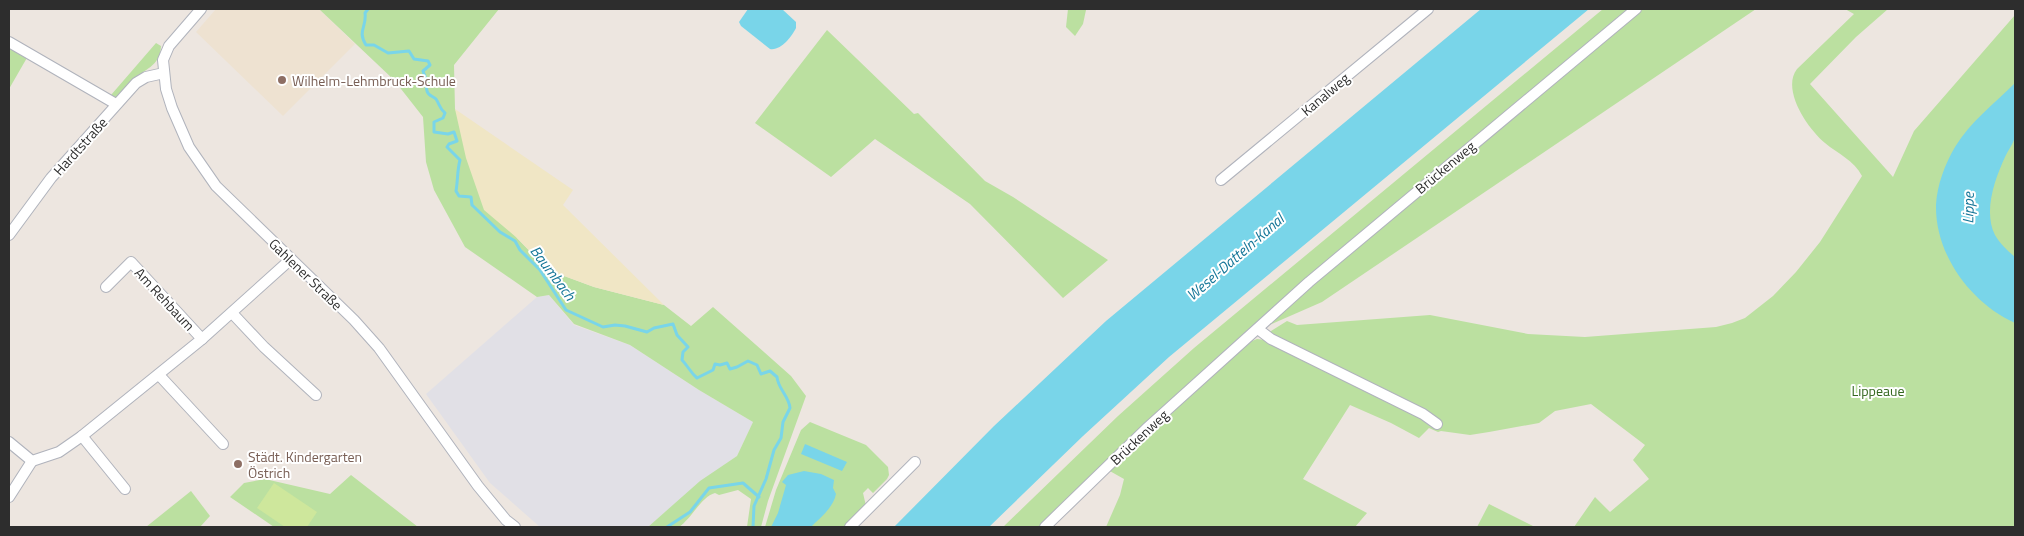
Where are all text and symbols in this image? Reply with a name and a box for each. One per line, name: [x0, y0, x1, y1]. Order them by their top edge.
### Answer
street label: Kanalweg: [1296, 67, 1354, 121]
place label: Wilhelm-Lehmbruck-Schule: [292, 70, 456, 91]
marker: Wilhelm-Lehmbruck-Schule: [276, 74, 288, 86]
street label: Hardtstraße: [48, 112, 112, 180]
street label: Brückenweg: [1410, 136, 1480, 198]
water label: Lippe: [1956, 191, 1980, 224]
water label: Wesel-Datteln-Kanal: [1181, 207, 1290, 306]
street label: Gahlener Straße: [264, 233, 348, 315]
water label: Baumbach: [525, 241, 582, 306]
street label: Am Rehbaum: [130, 263, 200, 335]
park label: Lippeaue: [1851, 380, 1905, 401]
street label: Brückenweg: [1105, 404, 1173, 470]
place label: Städt. Kindergarten Östrich: [248, 446, 362, 483]
marker: Städt. Kindergarten Östrich: [232, 458, 244, 470]

